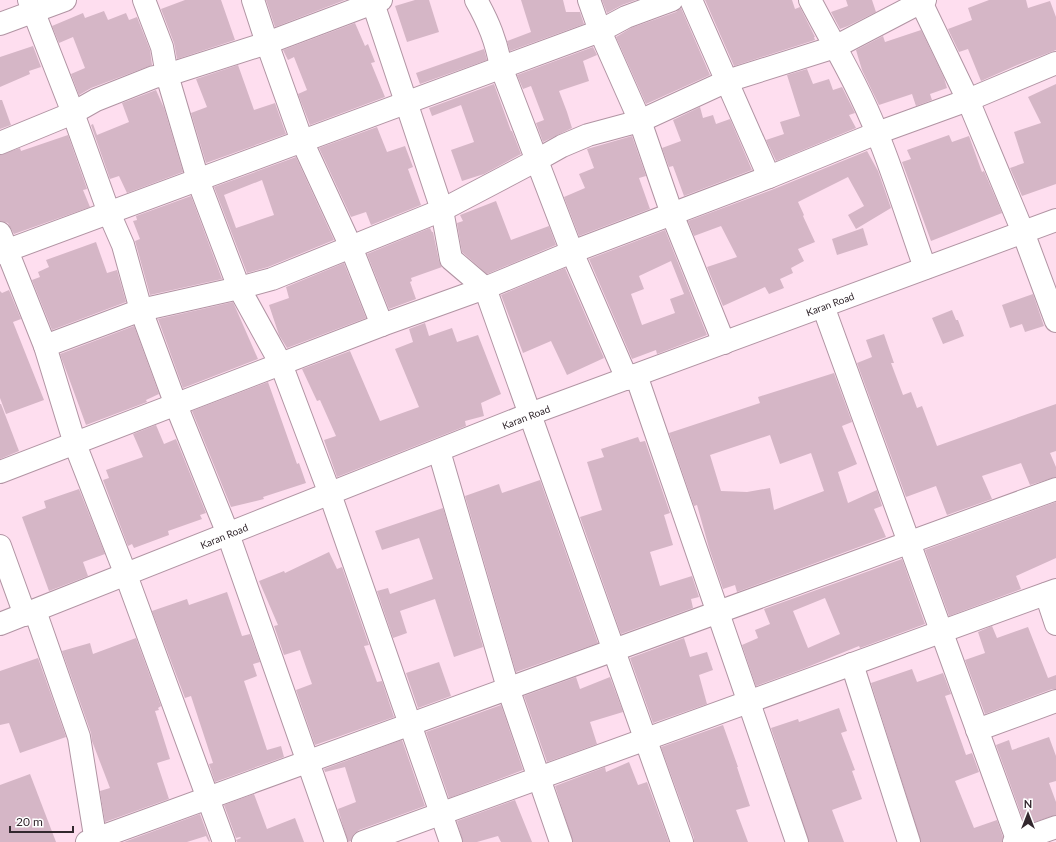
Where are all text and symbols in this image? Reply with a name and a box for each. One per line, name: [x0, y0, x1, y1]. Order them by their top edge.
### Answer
street label: Karan Road: [804, 290, 856, 318]
street label: Karan Road: [500, 402, 552, 432]
street label: Karan Road: [198, 521, 250, 551]
north arrow: [1008, 794, 1048, 834]
text: N: [1024, 797, 1032, 810]
scale bar: [10, 808, 73, 834]
text: 20 m: [16, 814, 43, 829]

